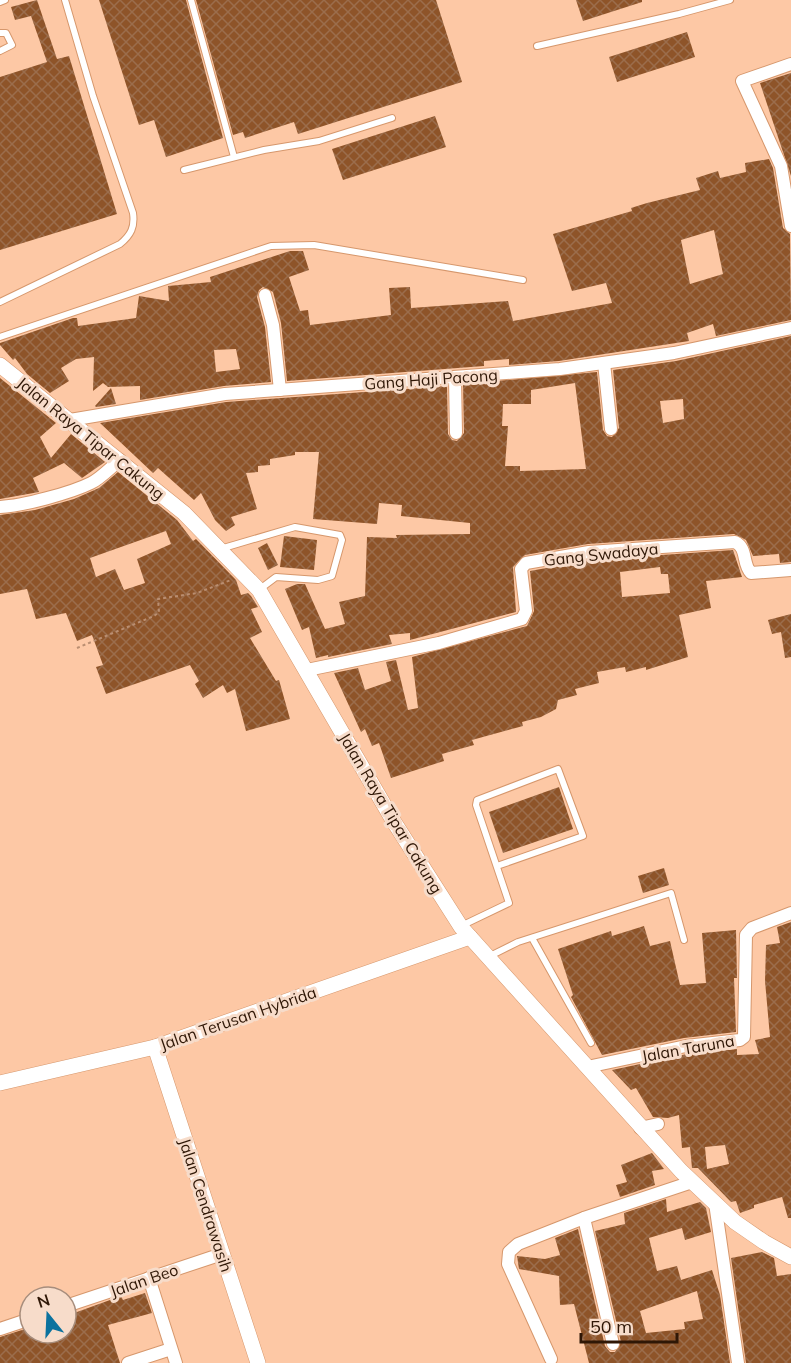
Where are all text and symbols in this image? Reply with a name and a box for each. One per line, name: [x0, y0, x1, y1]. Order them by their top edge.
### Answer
street label: Gang Haji Pacong: [364, 364, 498, 394]
street label: Jalan Raya Tipar Cakung: [13, 372, 169, 504]
street label: Gang Swadaya: [543, 538, 659, 570]
street label: Jalan Raya Tipar Cakung: [335, 729, 447, 897]
street label: Jalan Terusan Hybrida: [157, 982, 319, 1054]
street label: Jalan Taruna: [640, 1030, 736, 1066]
street label: Jalan Cendrawasih: [175, 1136, 237, 1274]
street label: Jalan Beo: [107, 1259, 181, 1301]
north arrow: [18, 1285, 78, 1345]
text: N: [35, 1289, 52, 1312]
scale bar: [581, 1306, 677, 1344]
text: 50 m: [590, 1315, 632, 1338]

